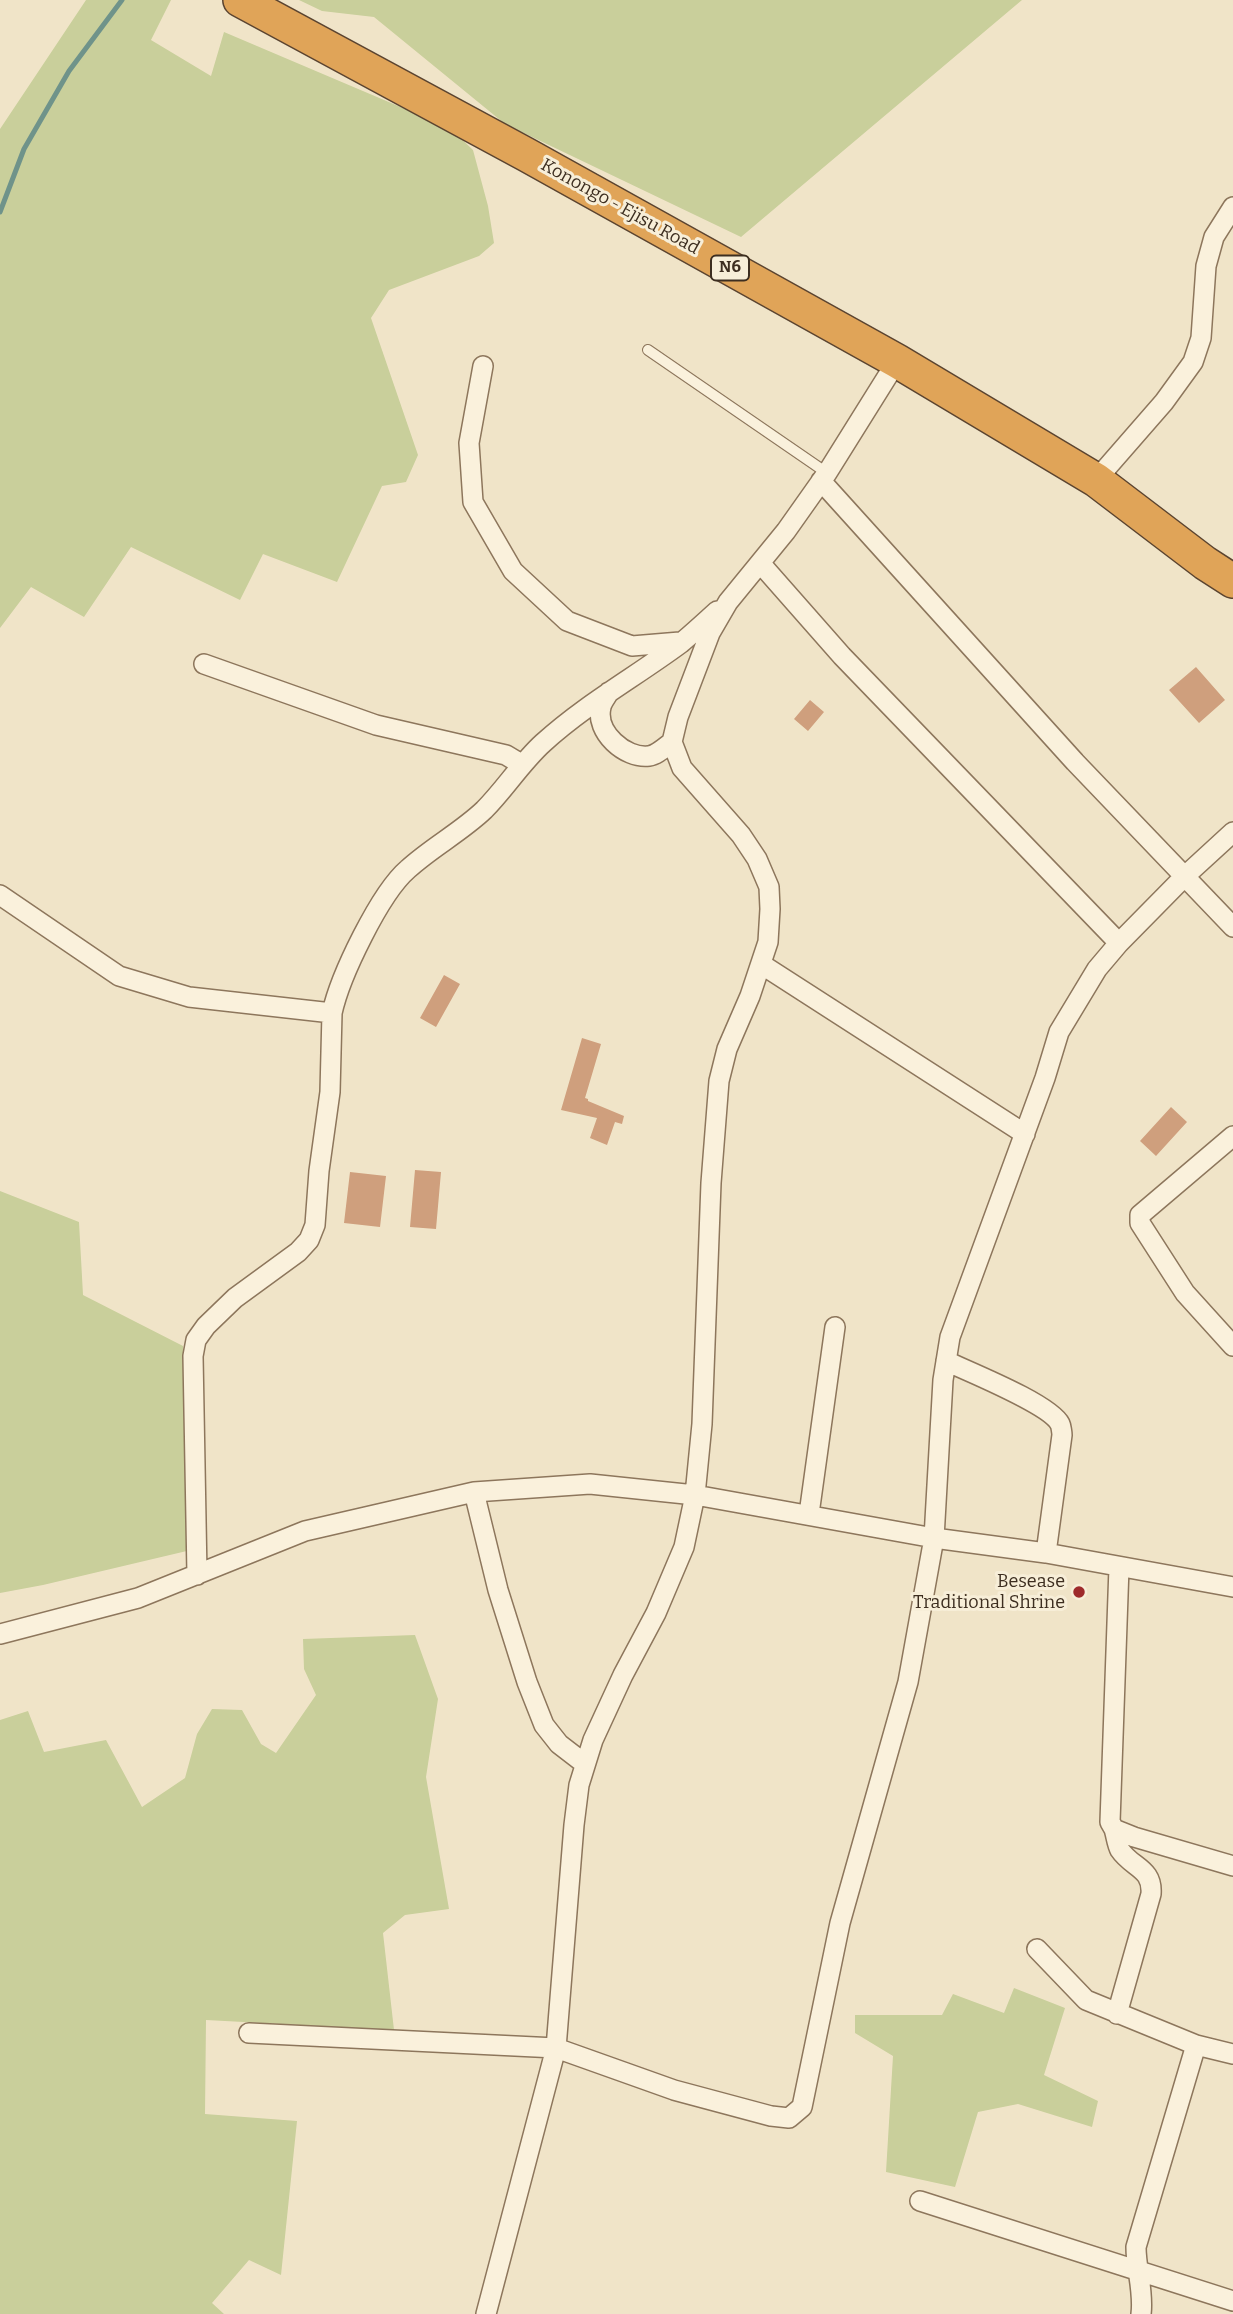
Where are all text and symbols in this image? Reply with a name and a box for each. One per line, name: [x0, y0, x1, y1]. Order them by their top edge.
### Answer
street label: Konongo - Ejisu Road: [537, 154, 703, 260]
road number: N6: [711, 256, 749, 280]
place label: Besease Traditional Shrine: [913, 1571, 1065, 1614]
marker: Besease Traditional Shrine: [1071, 1584, 1087, 1600]

